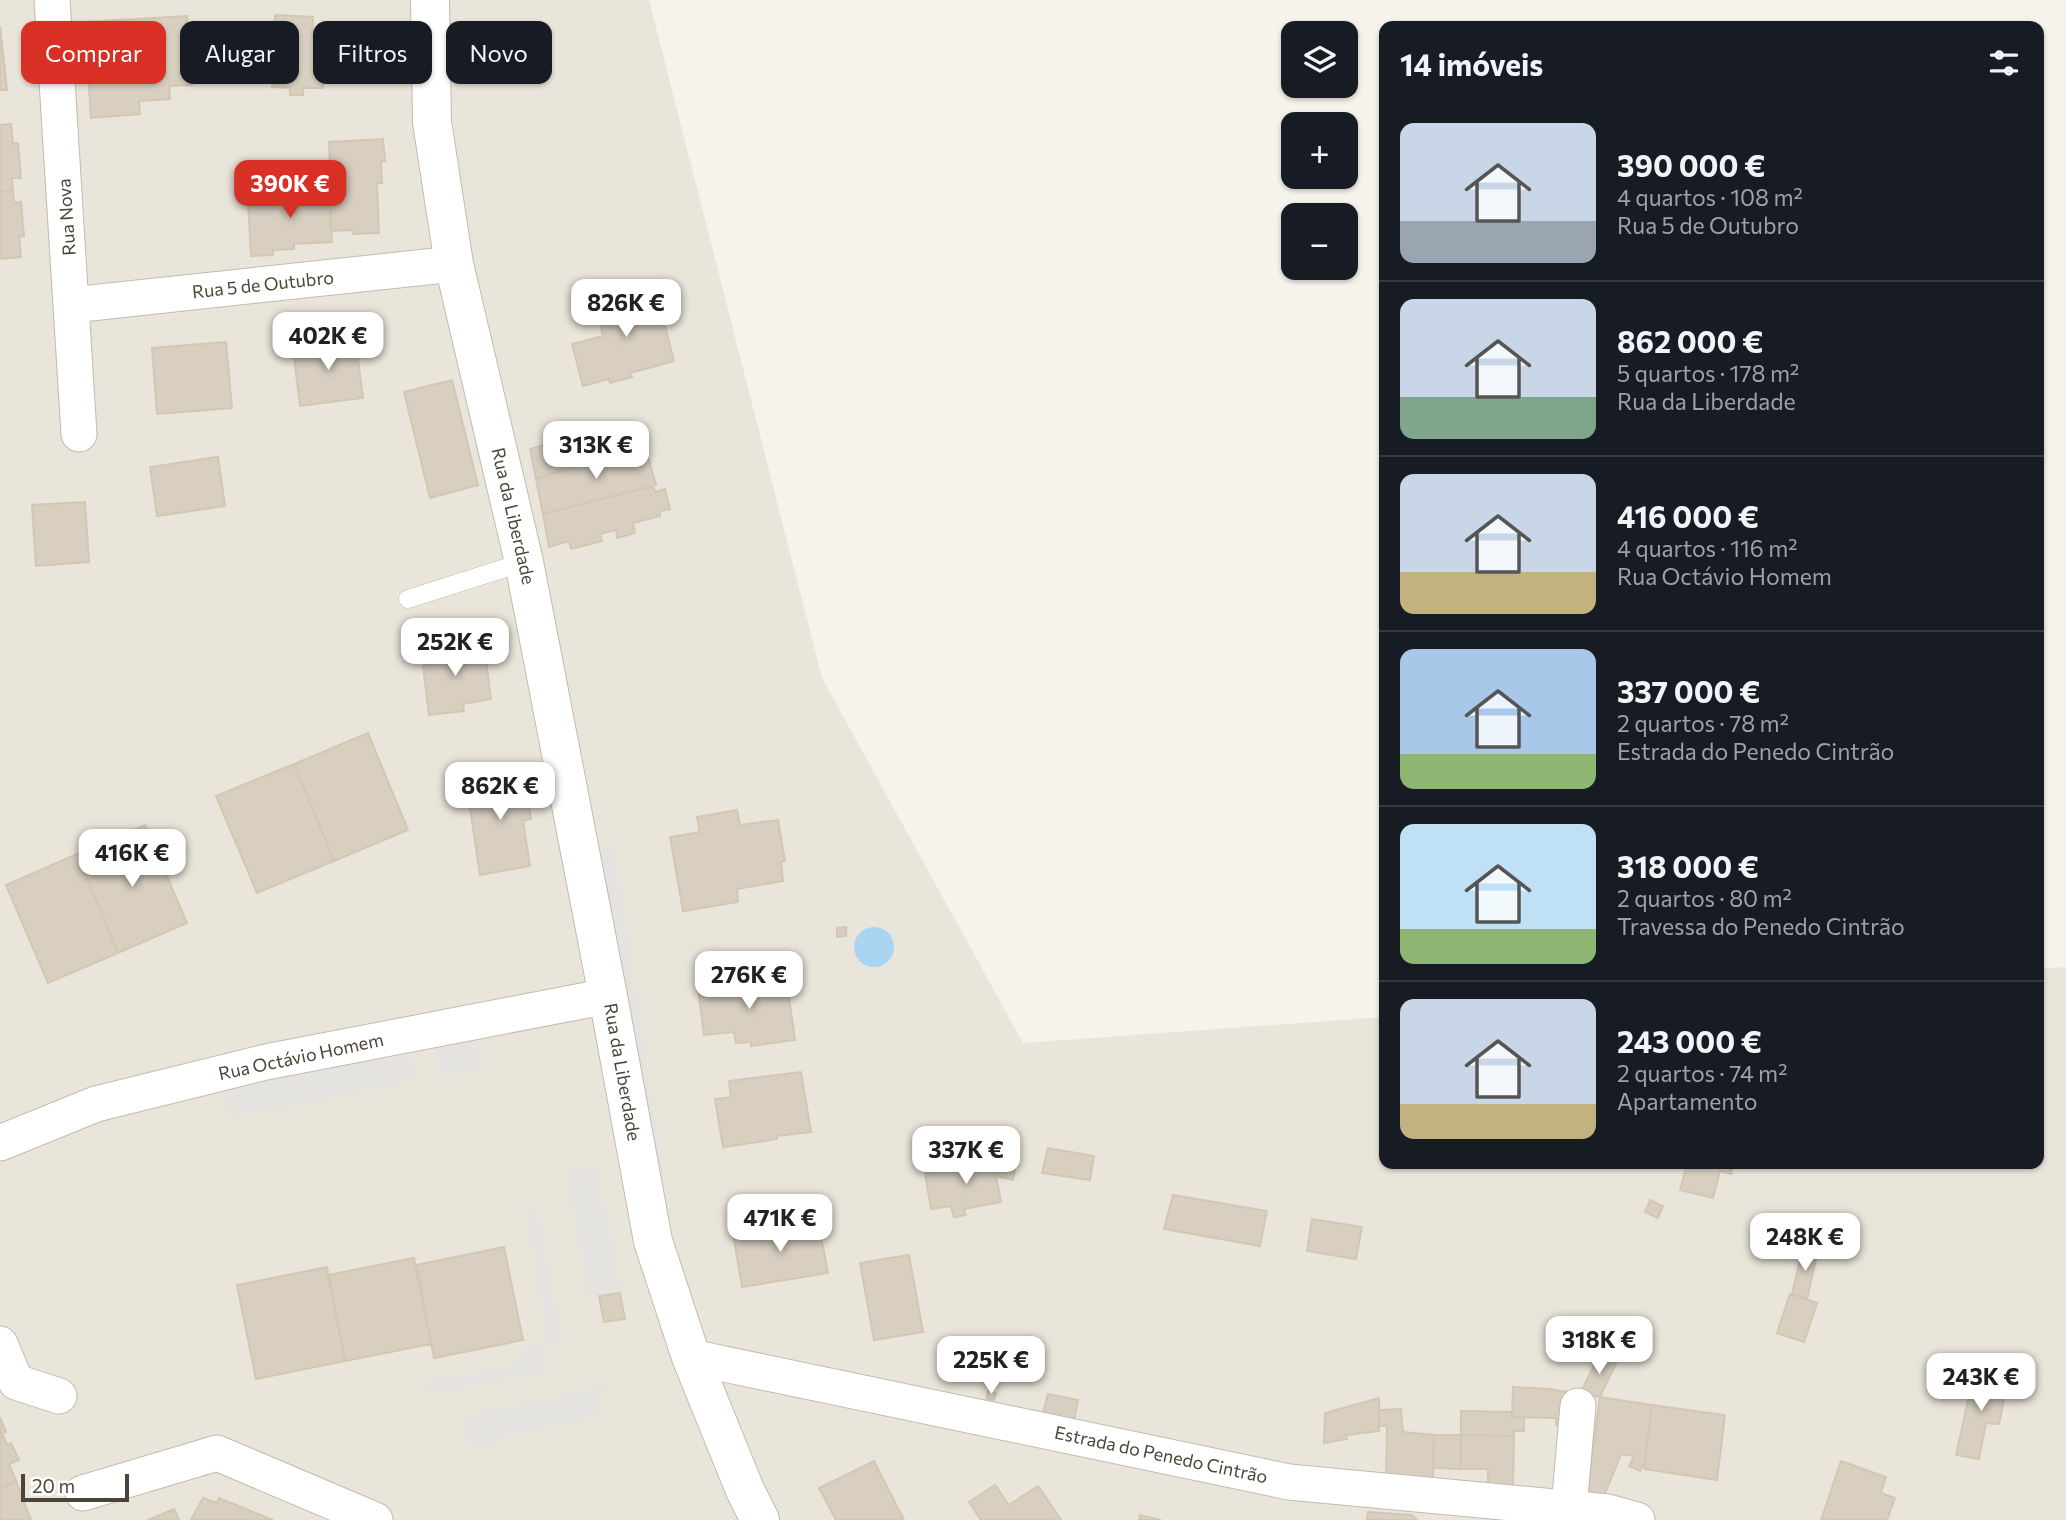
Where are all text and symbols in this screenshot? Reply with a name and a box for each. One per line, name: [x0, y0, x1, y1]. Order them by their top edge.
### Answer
chip: Comprar: [21, 21, 166, 84]
chip: Alugar: [180, 21, 299, 84]
chip: Filtros: [313, 21, 432, 84]
chip: Novo: [446, 21, 552, 84]
map controls: [1281, 21, 1358, 280]
button: layers: [1281, 21, 1358, 98]
icon: filters: [1985, 44, 2023, 82]
text: 14 imóveis: [1400, 45, 1543, 82]
button: +: [1281, 112, 1358, 189]
text: 390 000 €: [1617, 146, 1765, 183]
icon: home: [1456, 151, 1540, 235]
pin: 390K €: [233, 160, 347, 220]
text: 390K €: [250, 169, 330, 197]
street label: Rua Nova: [52, 178, 80, 256]
text: 4 quartos · 108 m²: [1617, 183, 1803, 211]
button: −: [1281, 203, 1358, 280]
text: Rua 5 de Outubro: [1617, 211, 1799, 239]
street label: Rua 5 de Outubro: [191, 266, 335, 302]
pin: 826K €: [569, 280, 683, 339]
text: 826K €: [587, 288, 665, 316]
pin: 402K €: [271, 312, 385, 372]
text: 402K €: [289, 321, 368, 349]
text: 862 000 €: [1617, 322, 1763, 359]
icon: home: [1456, 327, 1540, 411]
text: 5 quartos · 178 m²: [1617, 359, 1799, 387]
text: Rua da Liberdade: [1617, 387, 1796, 415]
pin: 313K €: [539, 421, 653, 481]
text: 313K €: [559, 430, 633, 458]
street label: Rua da Liberdade: [488, 445, 540, 586]
text: 416 000 €: [1617, 497, 1759, 534]
icon: home: [1456, 502, 1540, 586]
text: 4 quartos · 116 m²: [1617, 534, 1798, 562]
text: Rua Octávio Homem: [1617, 562, 1832, 590]
pin: 252K €: [398, 618, 512, 678]
text: 252K €: [417, 627, 493, 655]
text: 337 000 €: [1617, 672, 1760, 709]
icon: home: [1456, 677, 1540, 761]
text: 2 quartos · 78 m²: [1617, 709, 1789, 737]
text: Estrada do Penedo Cintrão: [1617, 737, 1894, 765]
pin: 862K €: [443, 762, 557, 822]
text: 862K €: [461, 771, 539, 799]
pin: 416K €: [75, 830, 189, 889]
text: 416K €: [95, 838, 169, 866]
text: 318 000 €: [1617, 847, 1759, 884]
icon: home: [1456, 852, 1540, 936]
text: 2 quartos · 80 m²: [1617, 884, 1792, 912]
text: Travessa do Penedo Cintrão: [1617, 912, 1905, 940]
pin: 276K €: [692, 951, 806, 1011]
text: 276K €: [711, 960, 787, 988]
street label: Rua da Liberdade: [600, 1001, 646, 1143]
text: 243 000 €: [1617, 1022, 1762, 1059]
icon: home: [1456, 1027, 1540, 1111]
street label: Rua Octávio Homem: [216, 1028, 385, 1084]
text: 2 quartos · 74 m²: [1617, 1059, 1787, 1087]
text: Apartamento: [1617, 1087, 1758, 1115]
pin: 337K €: [909, 1126, 1023, 1186]
text: 337K €: [928, 1135, 1004, 1163]
pin: 471K €: [723, 1194, 837, 1254]
text: 471K €: [743, 1203, 817, 1231]
pin: 248K €: [1748, 1214, 1862, 1273]
text: 248K €: [1766, 1222, 1844, 1250]
pin: 318K €: [1542, 1316, 1656, 1376]
text: 318K €: [1562, 1325, 1636, 1353]
pin: 225K €: [934, 1336, 1048, 1396]
text: 225K €: [953, 1345, 1029, 1373]
pin: 243K €: [1924, 1354, 2038, 1413]
text: 243K €: [1943, 1362, 2019, 1390]
street label: Estrada do Penedo Cintrão: [1053, 1421, 1270, 1487]
scale bar: [21, 1471, 130, 1503]
text: 20 m: [32, 1474, 75, 1497]

